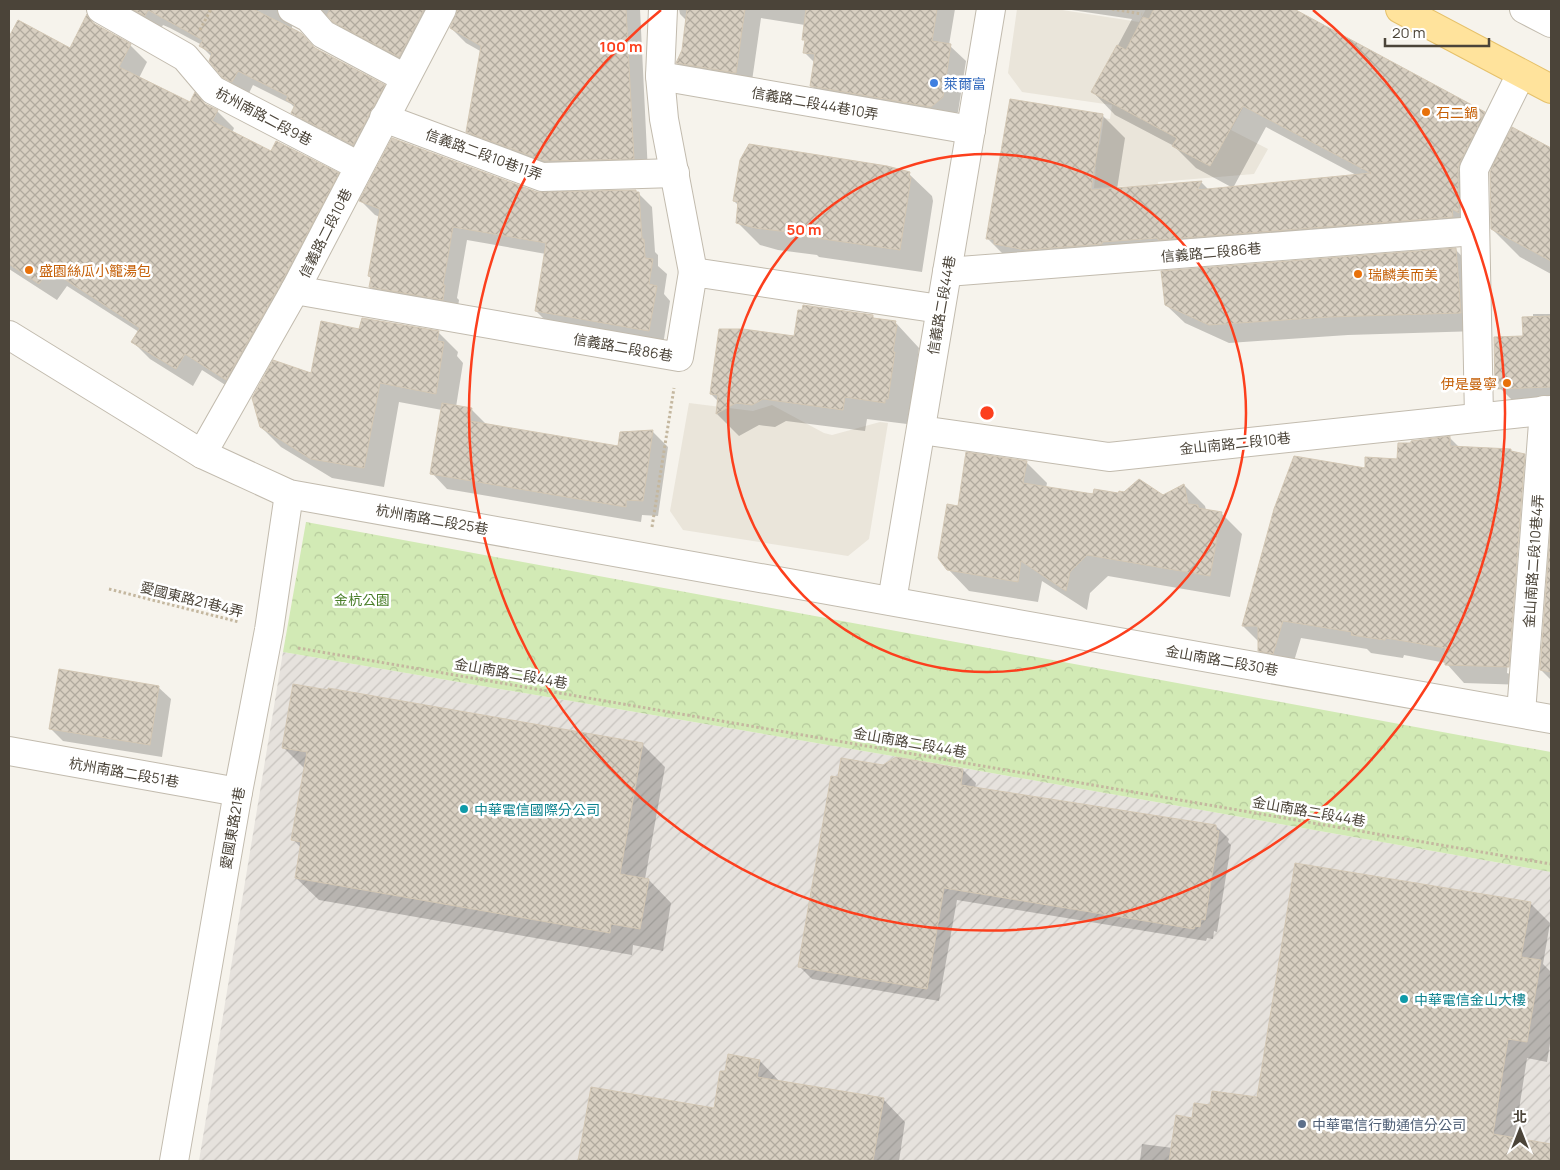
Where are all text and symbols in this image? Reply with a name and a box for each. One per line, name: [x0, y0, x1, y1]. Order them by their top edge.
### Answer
scale bar: [1385, 15, 1489, 47]
text: 20 m: [1392, 22, 1425, 43]
text: 100 m: [600, 36, 642, 57]
place label: 萊爾富: [944, 74, 986, 93]
marker: 萊爾富: [928, 77, 940, 89]
street label: 信義路二段44巷10弄: [750, 82, 880, 124]
street label: 杭州南路二段9巷: [212, 83, 316, 149]
place label: 石二鍋: [1436, 103, 1478, 122]
marker: 石二鍋: [1420, 106, 1432, 118]
street label: 信義路二段10巷11弄: [423, 124, 545, 184]
street label: 信義路二段10巷: [294, 185, 356, 281]
text: 50 m: [786, 219, 822, 240]
street label: 信義路二段86巷: [1160, 238, 1262, 266]
street label: 信義路二段44巷: [923, 254, 959, 356]
place label: 盛園絲瓜小籠湯包: [39, 261, 151, 280]
marker: 盛園絲瓜小籠湯包: [23, 264, 35, 276]
place label: 瑞麟美而美: [1368, 265, 1438, 284]
marker: 瑞麟美而美: [1352, 268, 1364, 280]
street label: 信義路二段86巷: [572, 329, 674, 365]
place label: 伊是曼寧: [1441, 374, 1497, 393]
marker: 伊是曼寧: [1501, 377, 1513, 389]
centre of rings: [978, 404, 996, 422]
street label: 金山南路二段10巷: [1178, 428, 1292, 458]
street label: 金山南路二段10巷4弄: [1519, 493, 1547, 629]
street label: 杭州南路二段25巷: [374, 500, 490, 538]
street label: 愛國東路21巷4弄: [138, 577, 246, 621]
park label: 金杭公園: [334, 590, 390, 609]
street label: 金山南路二段30巷: [1164, 641, 1280, 679]
street label: 金山南路二段44巷: [453, 654, 569, 692]
street label: 金山南路二段44巷: [852, 723, 968, 761]
street label: 杭州南路二段51巷: [67, 753, 181, 791]
street label: 愛國東路21巷: [215, 785, 249, 871]
street label: 金山南路二段44巷: [1251, 792, 1367, 830]
place label: 中華電信國際分公司: [474, 800, 600, 819]
marker: 中華電信國際分公司: [458, 803, 470, 815]
place label: 中華電信金山大樓: [1414, 990, 1526, 1009]
marker: 中華電信金山大樓: [1398, 993, 1410, 1005]
north arrow: [1495, 1105, 1545, 1155]
text: 北: [1513, 1107, 1527, 1126]
place label: 中華電信行動通信分公司: [1312, 1115, 1466, 1134]
marker: 中華電信行動通信分公司: [1296, 1118, 1308, 1130]

